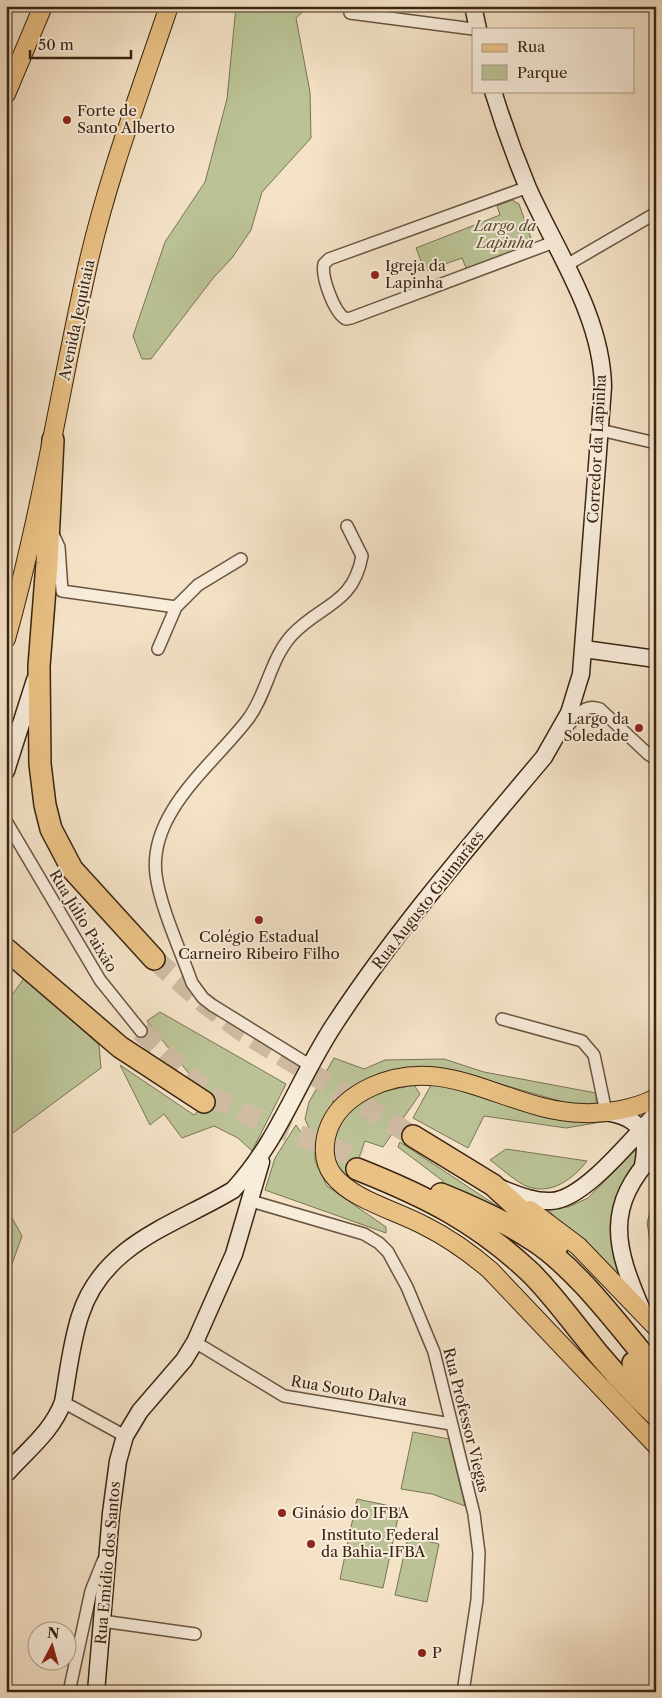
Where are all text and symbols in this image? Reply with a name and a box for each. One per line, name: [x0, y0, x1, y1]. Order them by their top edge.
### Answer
scale bar: [30, 28, 131, 60]
legend: [472, 28, 634, 92]
text: 50 m: [38, 35, 74, 54]
text: Rua: [517, 37, 545, 56]
text: Parque: [517, 63, 567, 82]
place label: Forte de Santo Alberto: [77, 101, 175, 137]
marker: Forte de Santo Alberto: [61, 114, 73, 126]
park label: Largo da Lapinha: [473, 216, 536, 252]
place label: Igreja da Lapinha: [385, 256, 446, 292]
street label: Avenida Jequitaia: [54, 258, 99, 383]
marker: Igreja da Lapinha: [369, 269, 381, 281]
street label: Corredor da Lapinha: [583, 374, 610, 524]
place label: Largo da Soledade: [563, 709, 629, 745]
marker: Largo da Soledade: [633, 722, 645, 734]
street label: Rua Augusto Guimarães: [368, 827, 488, 973]
street label: Rua Júlio Paixão: [45, 866, 122, 976]
marker: Colégio Estadual Carneiro Ribeiro Filho: [253, 914, 265, 926]
place label: Colégio Estadual Carneiro Ribeiro Filho: [178, 927, 340, 963]
street label: Rua Professor Viegas: [439, 1346, 494, 1494]
street label: Rua Souto Dalva: [289, 1371, 409, 1410]
street label: Rua Emídio dos Santos: [91, 1481, 124, 1645]
place label: Ginásio do IFBA: [292, 1503, 410, 1522]
marker: Ginásio do IFBA: [276, 1507, 288, 1519]
place label: Instituto Federal da Bahia-IFBA: [321, 1525, 440, 1561]
marker: Instituto Federal da Bahia-IFBA: [305, 1538, 317, 1550]
north arrow: [28, 1620, 78, 1670]
text: N: [46, 1623, 60, 1643]
place label: P: [432, 1643, 442, 1662]
marker: P: [416, 1647, 428, 1659]

